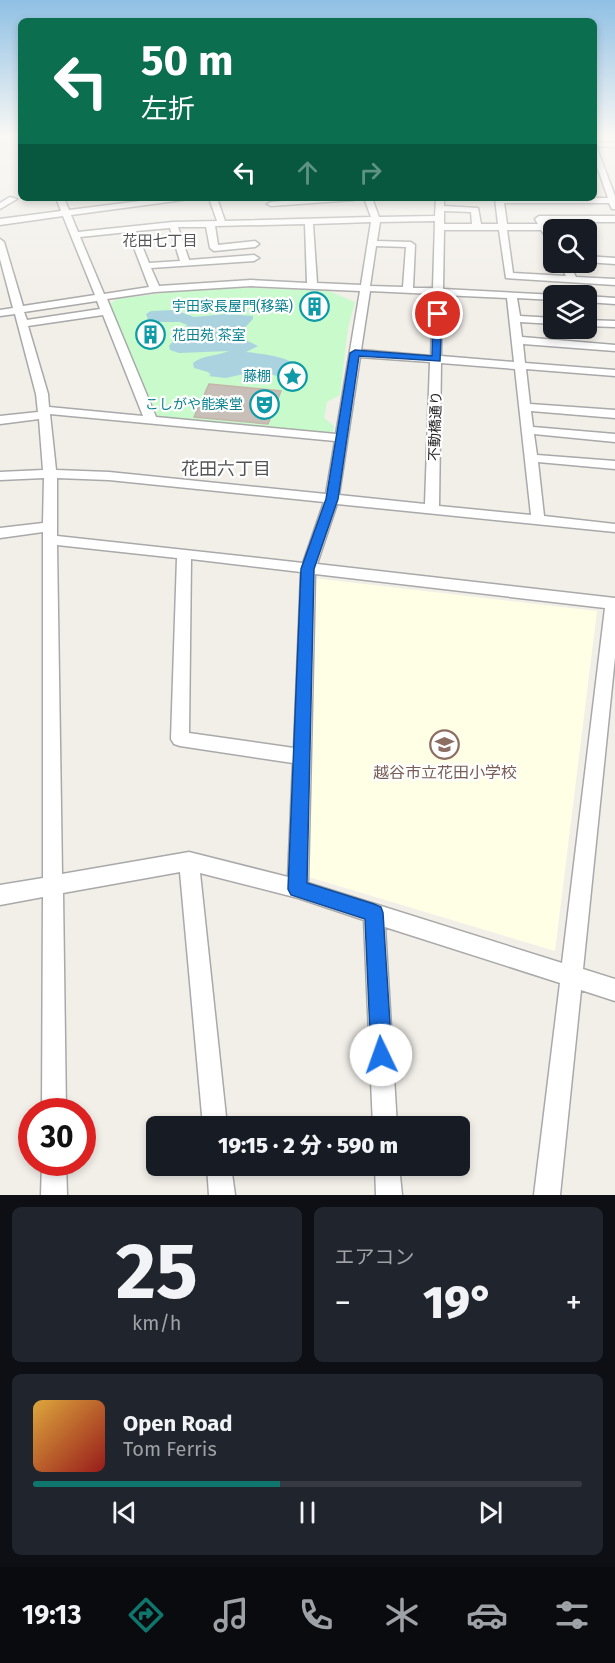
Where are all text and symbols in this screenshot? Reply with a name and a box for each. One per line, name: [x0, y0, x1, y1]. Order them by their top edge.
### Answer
text: 50 m: [141, 36, 234, 86]
icon: left: [42, 42, 120, 120]
text: 左折: [141, 93, 195, 125]
icon: left: [228, 156, 261, 189]
icon: ahead: [291, 156, 324, 189]
icon: right: [354, 156, 387, 189]
map controls: [543, 219, 597, 339]
button: search: [543, 219, 597, 273]
district label: 花田七丁目: [122, 232, 198, 250]
button: layers: [543, 285, 597, 339]
pin: [412, 288, 463, 339]
building icon: 宇田家長屋門(移築): [298, 290, 330, 322]
icon: arrive: [421, 297, 454, 330]
place label: 宇田家長屋門(移築): [172, 298, 293, 315]
building icon: 花田苑 茶室: [135, 319, 167, 351]
place label: 花田苑 茶室: [172, 327, 246, 344]
place icon: 藤棚: [276, 360, 308, 392]
place label: 藤棚: [243, 368, 271, 385]
theatre icon: こしがや能楽堂: [248, 388, 280, 420]
street label: 不動橋通り: [426, 391, 445, 461]
place label: こしがや能楽堂: [145, 396, 243, 413]
district label: 花田六丁目: [181, 458, 271, 480]
school or university icon: 越谷市立花田小学校: [429, 728, 461, 760]
place label: 越谷市立花田小学校: [373, 763, 517, 782]
position arrow: [349, 1023, 413, 1087]
speed limit sign: 30: [18, 1098, 96, 1176]
text: 19:15 · 2 分 · 590 m: [218, 1132, 398, 1159]
text: 25: [116, 1225, 198, 1319]
text: エアコン: [335, 1245, 415, 1269]
text: 19°: [423, 1276, 493, 1330]
text: −: [335, 1283, 351, 1323]
text: +: [566, 1283, 582, 1323]
text: km/h: [132, 1311, 182, 1335]
text: Open Road: [123, 1410, 233, 1437]
text: Tom Ferris: [123, 1437, 217, 1461]
icon: previous: [108, 1496, 141, 1529]
icon: pause: [291, 1496, 324, 1529]
icon: next: [474, 1496, 507, 1529]
icon: directions: [125, 1594, 167, 1636]
icon: music: [210, 1594, 252, 1636]
icon: phone: [295, 1594, 337, 1636]
icon: climate: [381, 1594, 423, 1636]
icon: car: [466, 1594, 508, 1636]
icon: filters: [551, 1594, 593, 1636]
text: 19:13: [22, 1599, 81, 1631]

